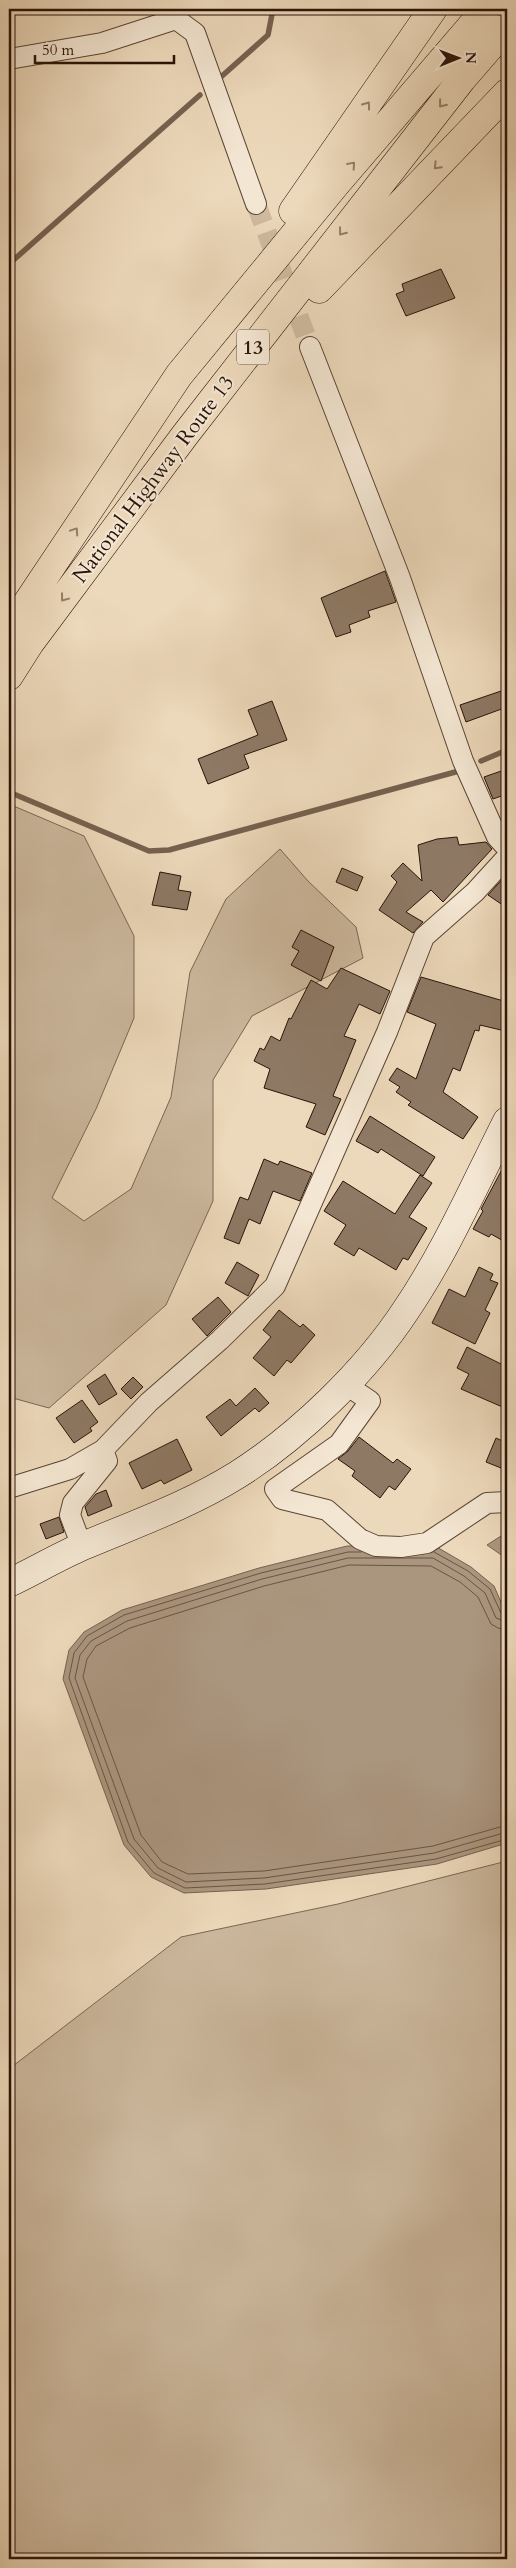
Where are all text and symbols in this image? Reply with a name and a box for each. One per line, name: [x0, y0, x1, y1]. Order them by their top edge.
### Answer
scale bar: [35, 32, 174, 64]
north arrow: [434, 32, 484, 82]
text: 50 m: [42, 40, 74, 60]
text: N: [461, 52, 480, 64]
one-way arrow: [440, 98, 448, 107]
one-way arrow: [361, 101, 370, 111]
one-way arrow: [433, 160, 442, 169]
one-way arrow: [346, 162, 355, 171]
one-way arrow: [340, 226, 348, 235]
road number: 13: [237, 330, 269, 364]
street label: National Highway Route 13: [66, 370, 241, 589]
one-way arrow: [68, 528, 78, 537]
one-way arrow: [61, 592, 69, 601]

